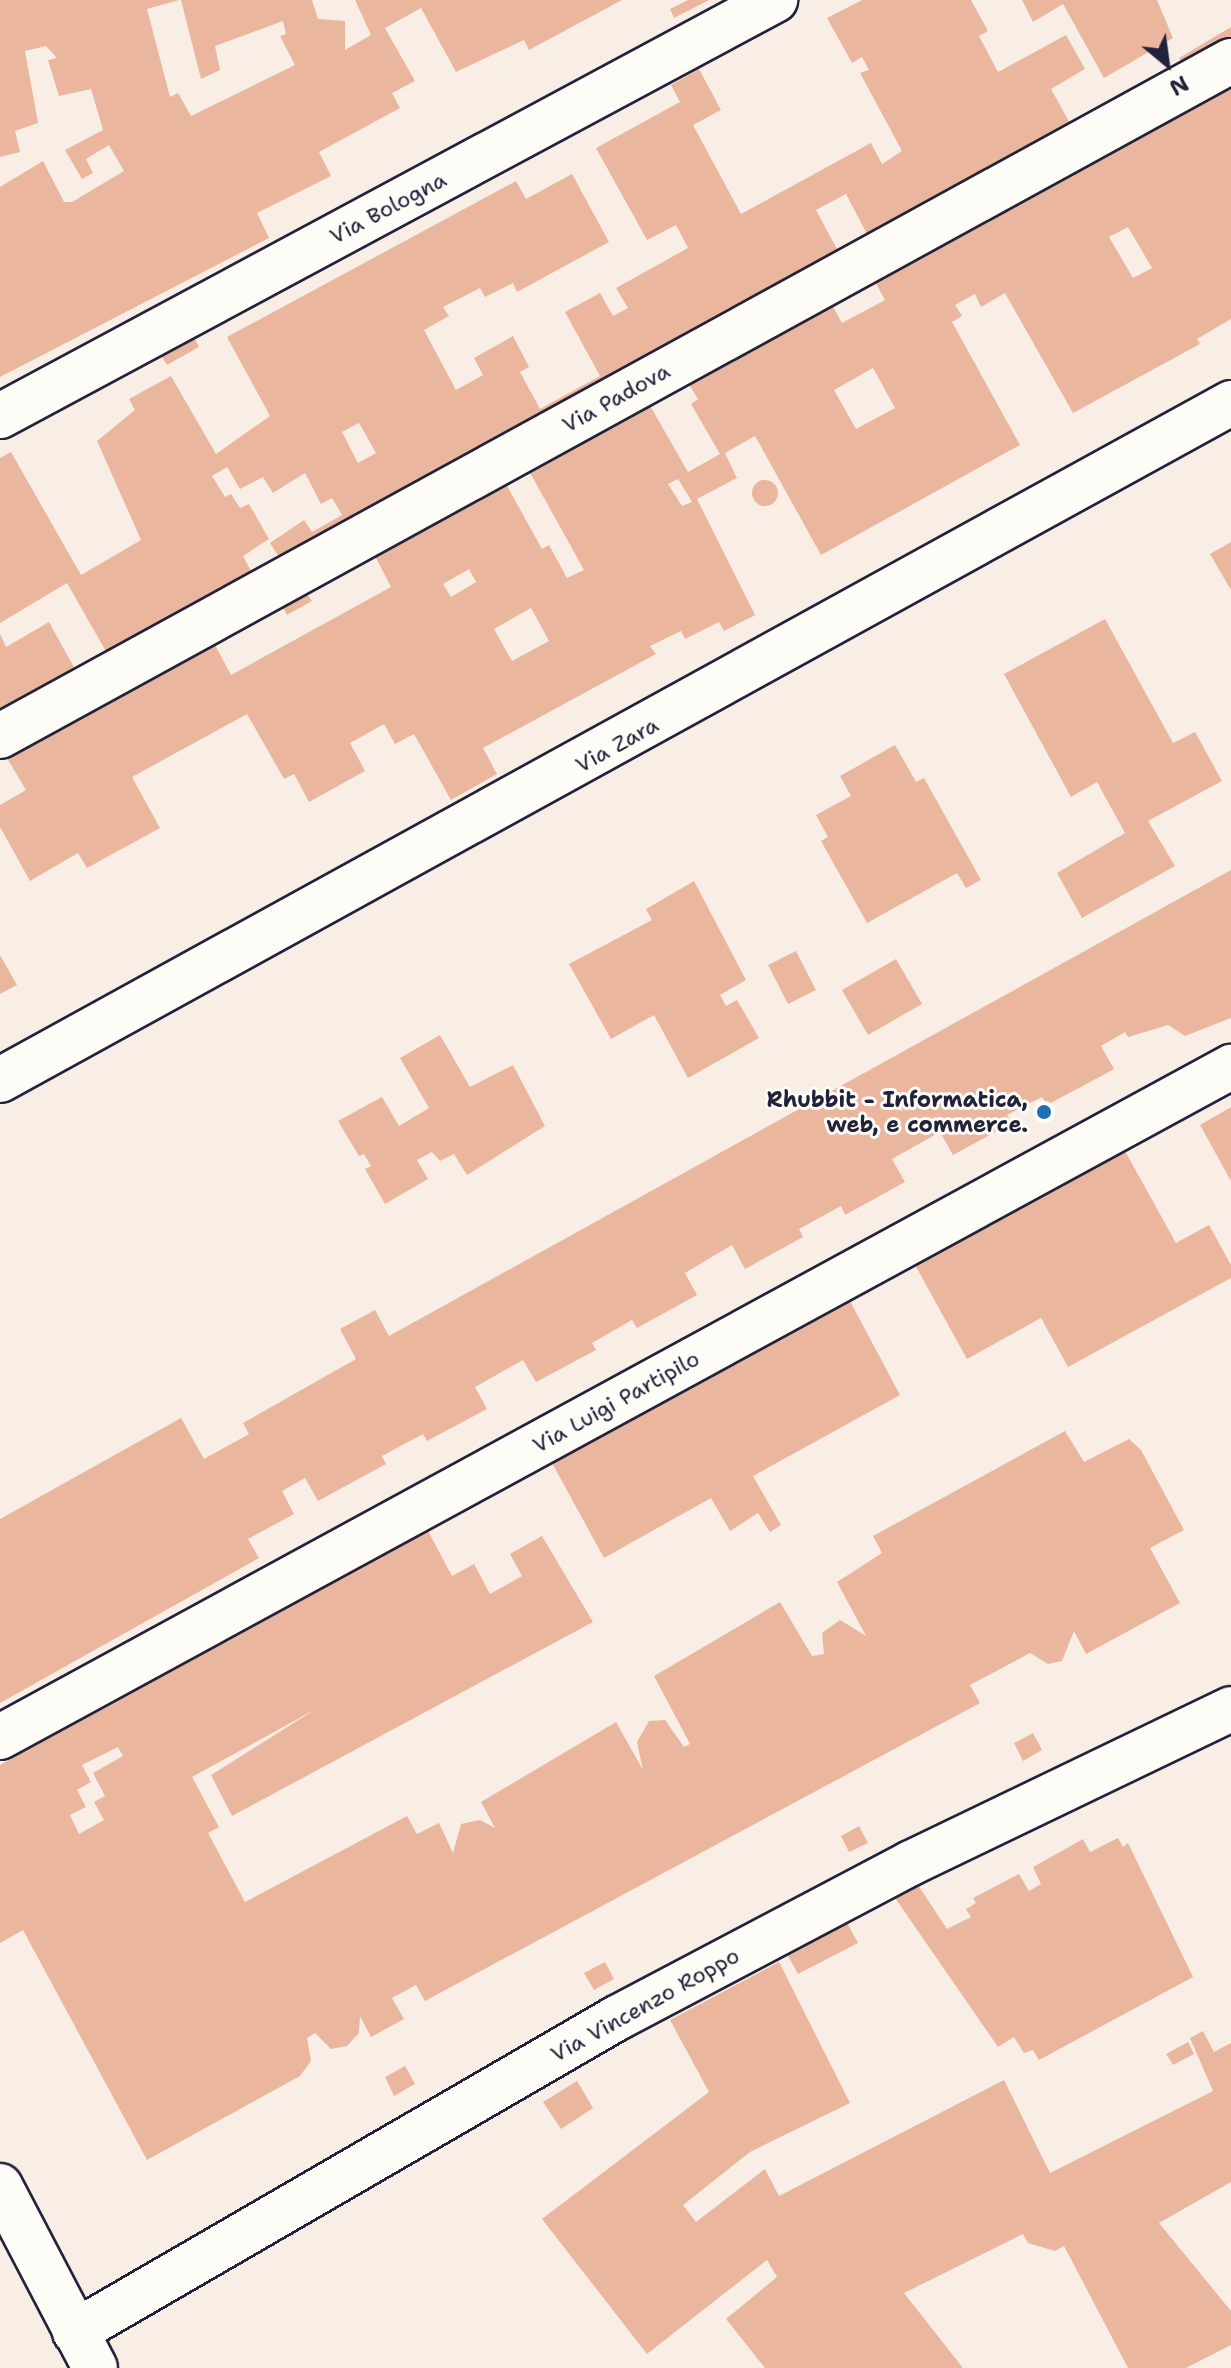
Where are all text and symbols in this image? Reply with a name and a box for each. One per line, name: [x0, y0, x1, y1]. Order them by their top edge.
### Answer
north arrow: [1127, 24, 1207, 104]
text: N: [1164, 69, 1194, 102]
street label: Via Bologna: [325, 166, 451, 250]
street label: Via Padova: [558, 358, 674, 438]
street label: Via Zara: [571, 711, 663, 779]
place label: Rhubbit - Informatica, web, e commerce.: [767, 1086, 1028, 1138]
marker: Rhubbit - Informatica, web, e commerce.: [1035, 1103, 1053, 1121]
street label: Via Luigi Partipilo: [528, 1345, 704, 1459]
street label: Via Vincenzo Roppo: [546, 1942, 744, 2068]

